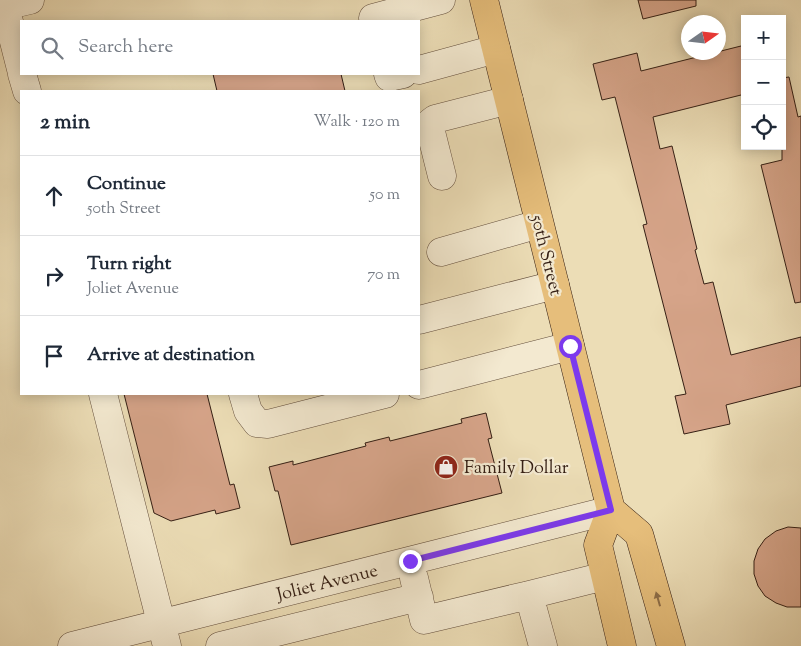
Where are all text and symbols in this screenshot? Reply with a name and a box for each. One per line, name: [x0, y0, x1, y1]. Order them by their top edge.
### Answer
north arrow: [681, 15, 726, 60]
map controls: [741, 15, 786, 150]
button: +: [741, 15, 786, 60]
search box: [20, 20, 420, 75]
icon: search: [38, 34, 66, 62]
text: Search here: [78, 34, 173, 61]
button: −: [741, 60, 786, 105]
button: locate: [741, 105, 786, 150]
text: 2 min: [40, 108, 90, 138]
text: Walk · 120 m: [314, 111, 400, 134]
text: Continue: [87, 171, 166, 198]
icon: ahead: [40, 182, 68, 210]
text: 50 m: [369, 184, 400, 207]
text: 50th Street: [87, 198, 160, 221]
street label: 50th Street: [522, 211, 568, 299]
text: Turn right: [87, 251, 171, 278]
icon: right: [40, 262, 68, 290]
text: 70 m: [367, 264, 400, 287]
text: Joliet Avenue: [87, 278, 179, 301]
route start: [559, 335, 582, 358]
icon: arrive: [40, 342, 68, 370]
text: Arrive at destination: [87, 342, 255, 369]
shop icon: Family Dollar: [433, 454, 459, 480]
place label: Family Dollar: [464, 456, 569, 482]
route end: [399, 550, 422, 573]
street label: Joliet Avenue: [273, 559, 381, 609]
one-way arrow: [653, 592, 661, 607]

